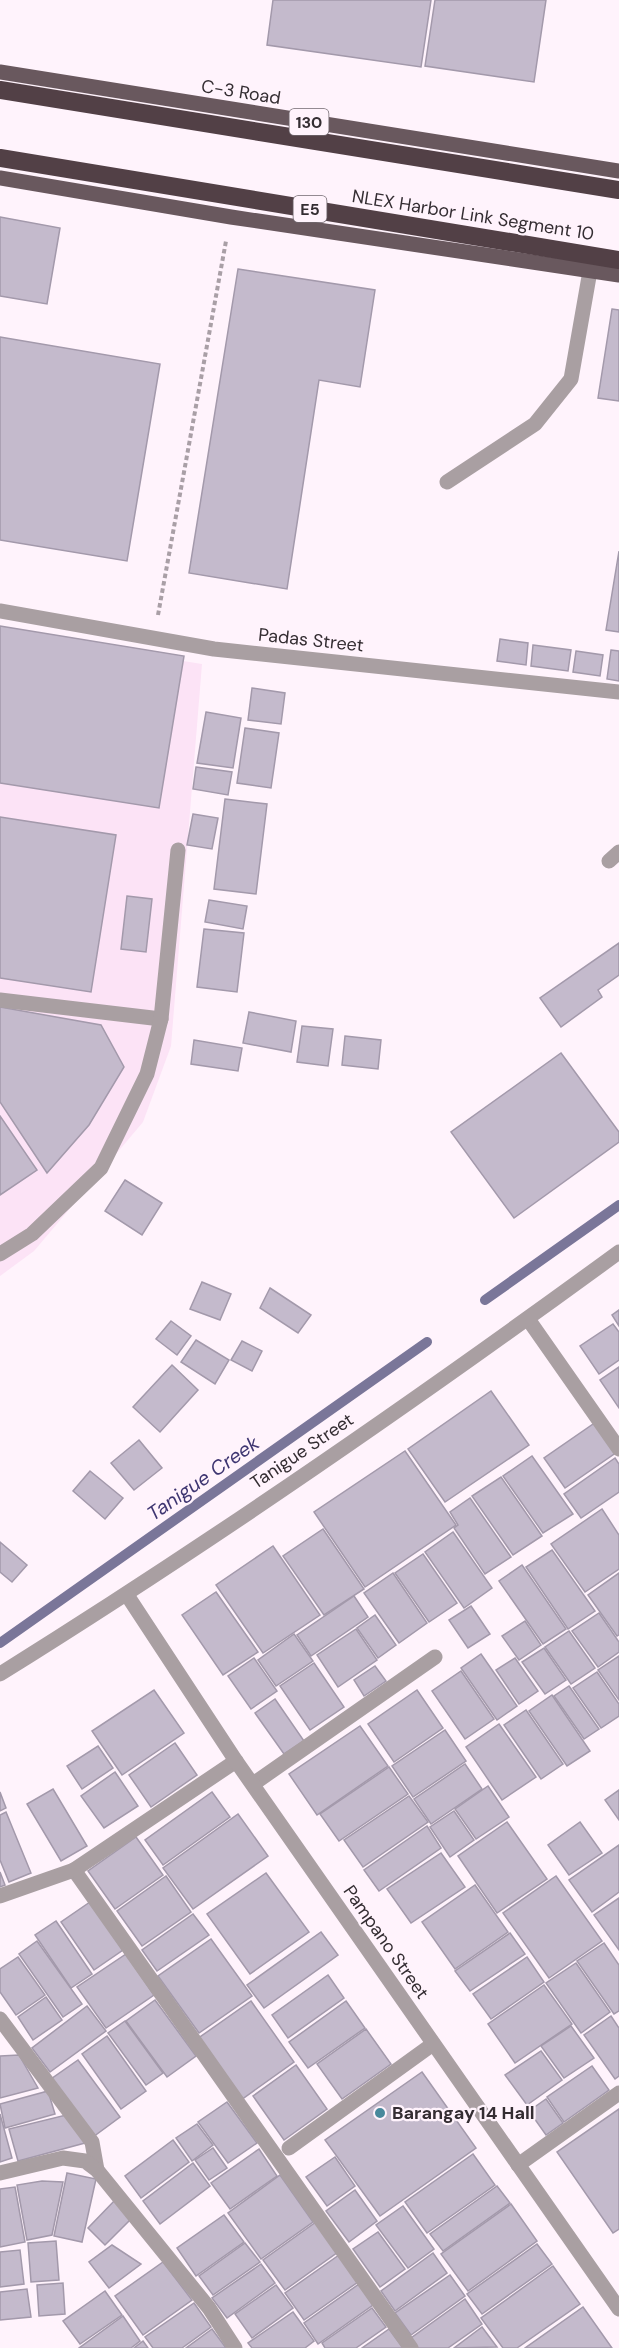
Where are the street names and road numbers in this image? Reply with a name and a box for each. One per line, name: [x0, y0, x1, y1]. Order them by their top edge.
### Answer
street label: C-3 Road: [200, 74, 282, 110]
road number: 130: [290, 109, 328, 135]
street label: NLEX Harbor Link Segment 10: [350, 184, 596, 246]
road number: E5: [294, 196, 326, 222]
street label: Padas Street: [257, 623, 365, 657]
street label: Tanigue Street: [246, 1408, 358, 1494]
street label: Pampano Street: [338, 1880, 434, 2004]

